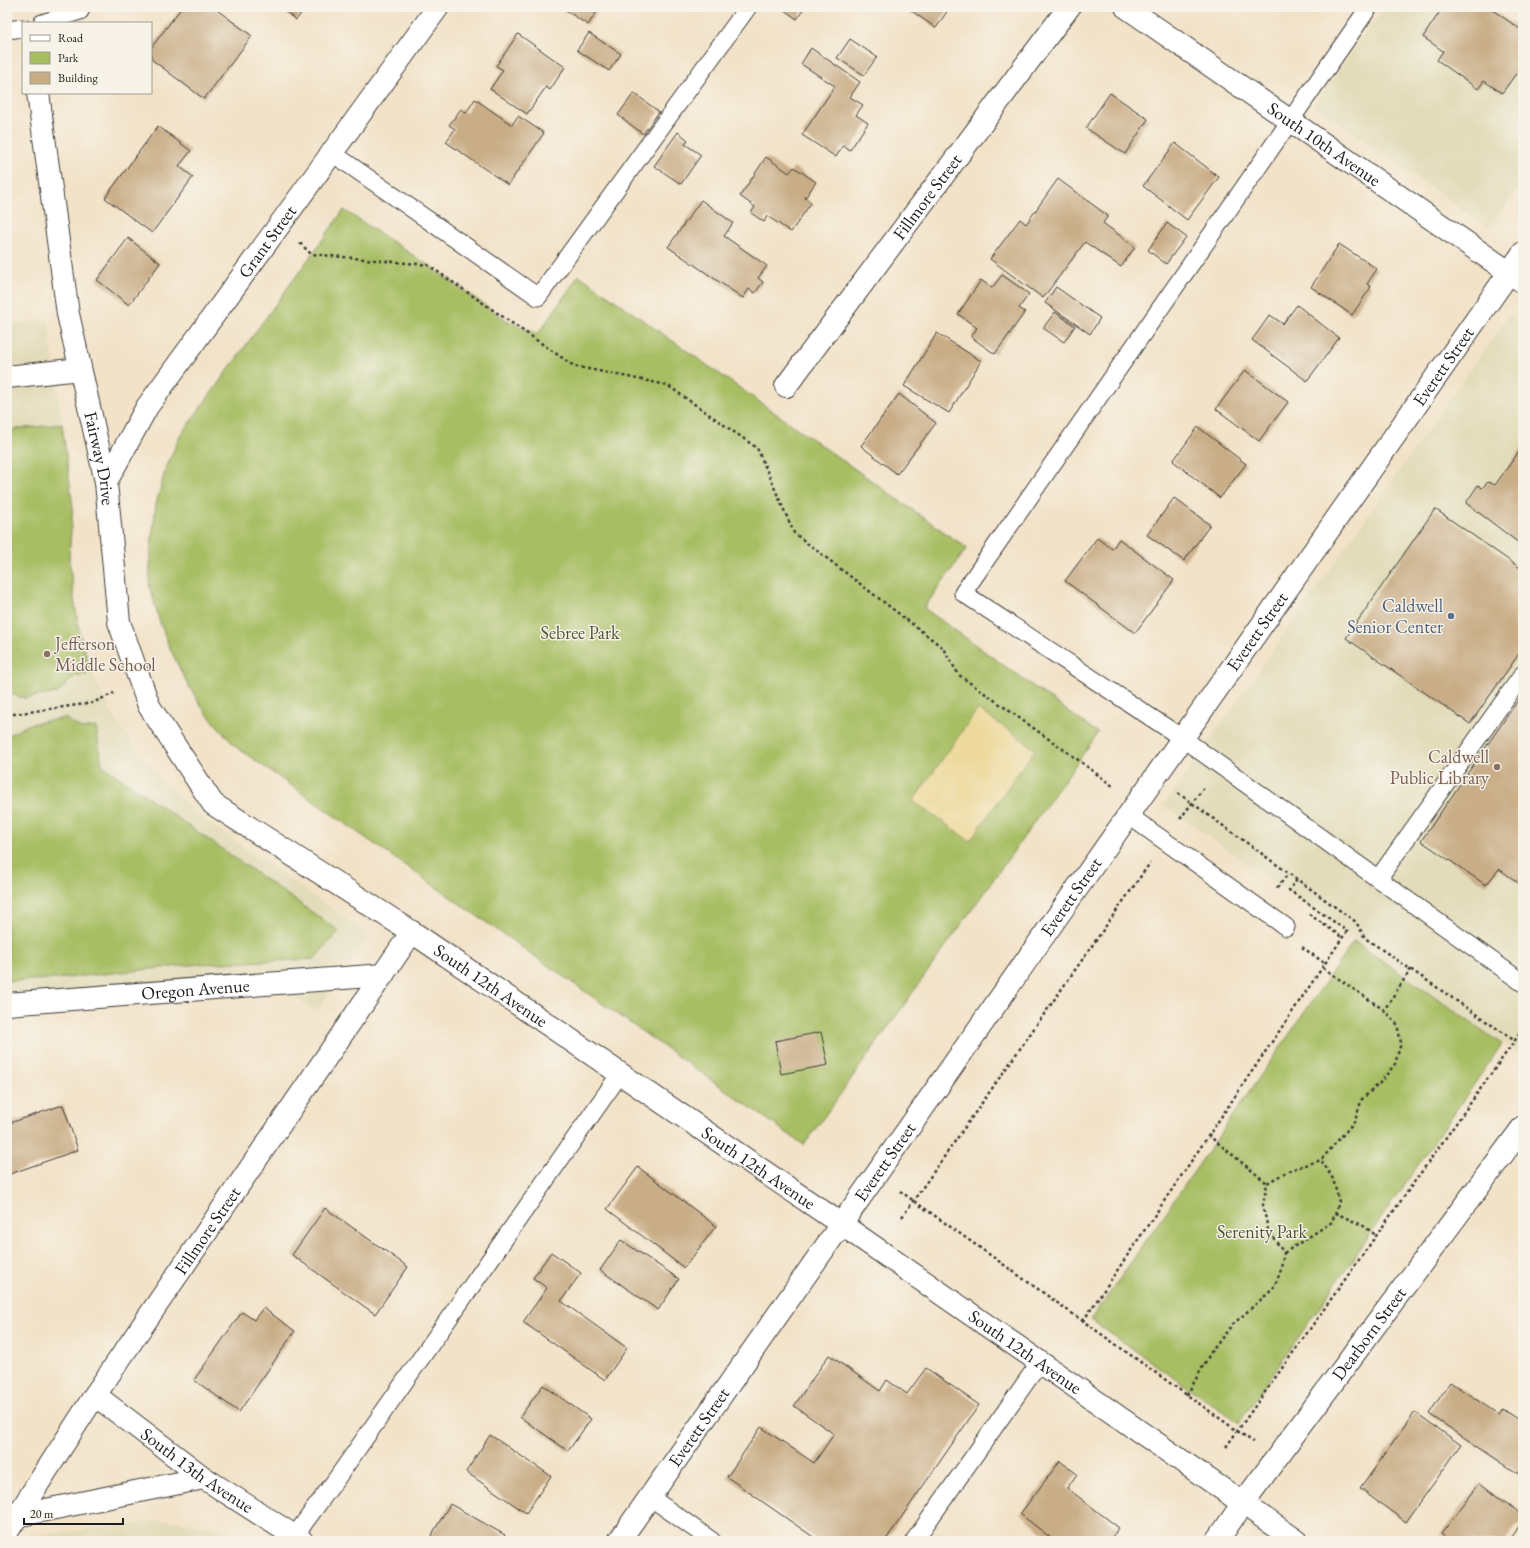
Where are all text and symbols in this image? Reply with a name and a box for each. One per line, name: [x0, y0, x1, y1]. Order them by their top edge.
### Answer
legend: [22, 22, 152, 94]
text: Road: [58, 30, 84, 46]
text: Park: [58, 50, 79, 66]
text: Building: [58, 70, 99, 86]
street label: South 10th Avenue: [1263, 97, 1386, 191]
street label: Fillmore Street: [887, 149, 967, 244]
street label: Grant Street: [233, 200, 301, 282]
street label: Everett Street: [1407, 322, 1479, 410]
street label: Fairway Drive: [79, 409, 120, 506]
street label: Everett Street: [1221, 587, 1293, 675]
place label: Caldwell Senior Center: [1347, 594, 1443, 638]
marker: Caldwell Senior Center: [1446, 611, 1456, 621]
park label: Sebree Park: [541, 621, 620, 644]
place label: Jefferson Middle School: [53, 632, 156, 676]
marker: Jefferson Middle School: [42, 649, 52, 659]
place label: Caldwell Public Library: [1390, 745, 1489, 789]
marker: Caldwell Public Library: [1492, 762, 1502, 772]
street label: Everett Street: [1035, 852, 1107, 941]
street label: South 12th Avenue: [430, 938, 552, 1032]
street label: Oregon Avenue: [140, 973, 250, 1005]
street label: Everett Street: [849, 1117, 921, 1206]
street label: South 12th Avenue: [697, 1121, 820, 1214]
street label: Fillmore Street: [169, 1182, 245, 1279]
park label: Serenity Park: [1217, 1220, 1308, 1243]
street label: Dearborn Street: [1326, 1282, 1411, 1385]
street label: South 12th Avenue: [964, 1304, 1087, 1399]
street label: Everett Street: [663, 1383, 734, 1471]
street label: South 13th Avenue: [137, 1422, 258, 1518]
scale bar: [24, 1500, 123, 1526]
text: 20 m: [30, 1506, 54, 1522]

